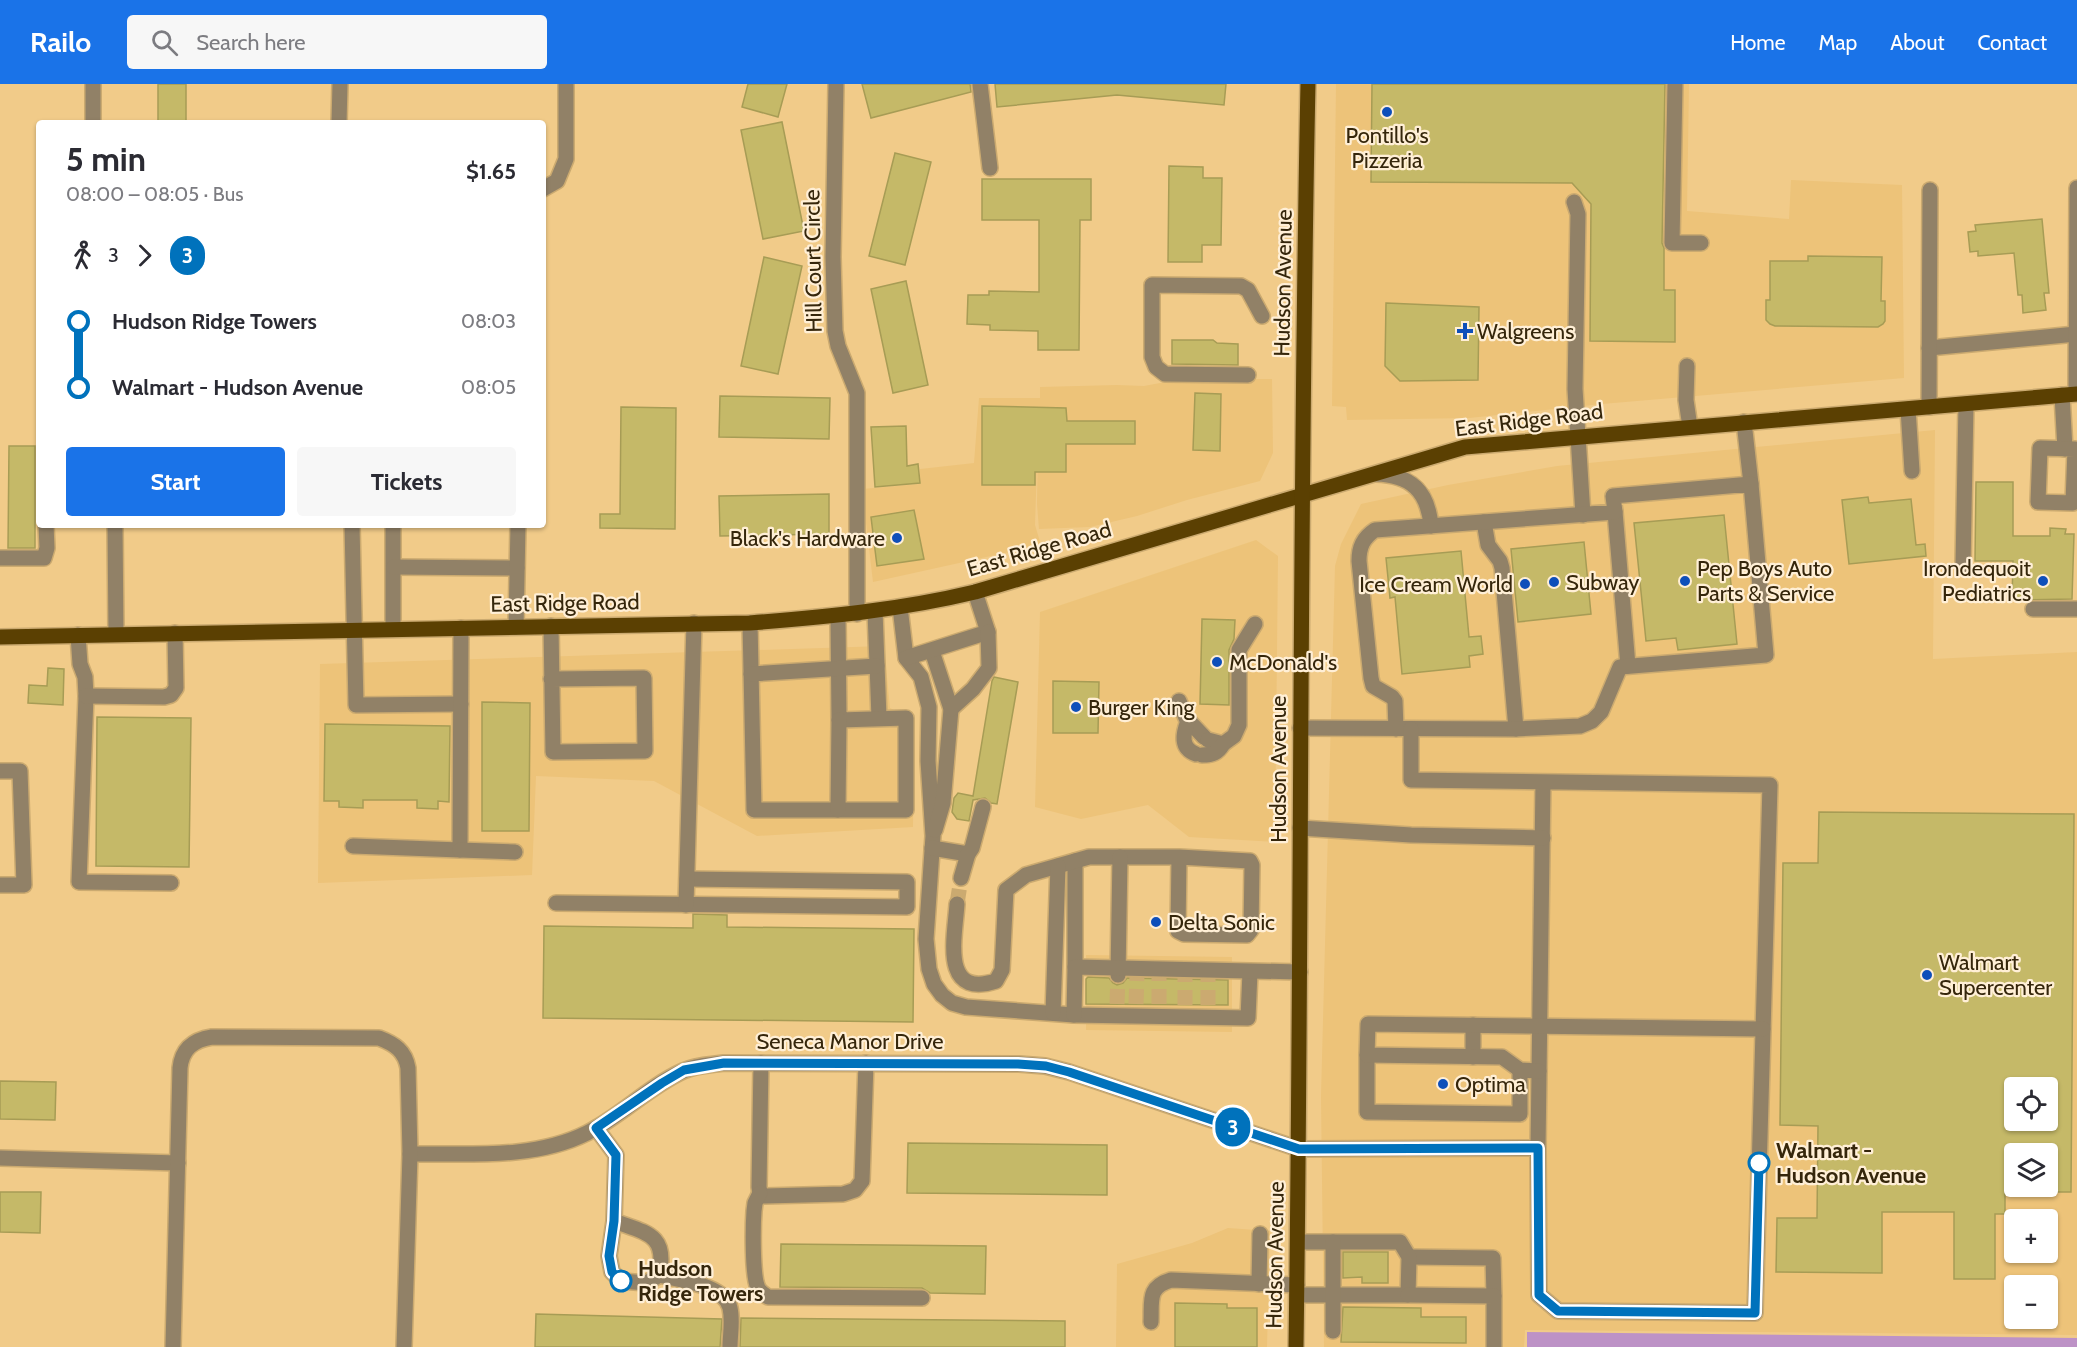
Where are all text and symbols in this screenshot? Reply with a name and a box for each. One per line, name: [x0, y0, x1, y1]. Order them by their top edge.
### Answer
search box: [127, 15, 547, 69]
text: Railo: [30, 25, 91, 59]
icon: search: [148, 26, 181, 59]
text: Search here: [196, 29, 306, 56]
text: Home: [1730, 30, 1786, 55]
text: Map: [1819, 30, 1857, 55]
text: About: [1890, 30, 1944, 55]
text: Contact: [1977, 30, 2047, 55]
marker: Pontillo's Pizzeria: [1380, 105, 1394, 119]
place label: Pontillo's Pizzeria: [1345, 122, 1429, 174]
text: 5 min: [66, 139, 146, 179]
text: $1.65: [466, 158, 516, 185]
text: 08:00 – 08:05 · Bus: [66, 182, 243, 206]
street label: Hill Court Circle: [798, 189, 828, 333]
street label: Hudson Avenue: [1268, 209, 1298, 357]
icon: walk: [66, 239, 99, 272]
icon: forward: [128, 239, 161, 272]
text: 3: [108, 243, 119, 267]
text: 3: [182, 243, 193, 268]
text: Hudson Ridge Towers: [112, 308, 317, 335]
text: 08:03: [461, 309, 516, 333]
place label: Walgreens: [1477, 318, 1574, 345]
marker: Walgreens: [1458, 324, 1472, 338]
text: Walmart - Hudson Avenue: [112, 374, 363, 401]
text: 08:05: [461, 375, 516, 399]
street label: East Ridge Road: [1453, 398, 1605, 442]
button: Start: [66, 447, 285, 516]
button: Tickets: [297, 447, 516, 516]
street label: East Ridge Road: [964, 515, 1114, 583]
place label: Black's Hardware: [730, 525, 885, 552]
marker: Black's Hardware: [890, 531, 904, 545]
place label: Pep Boys Auto Parts & Service: [1697, 555, 1834, 607]
place label: Irondequoit Pediatrics: [1923, 555, 2032, 607]
place label: Subway: [1566, 569, 1639, 596]
place label: Ice Cream World: [1359, 571, 1513, 598]
marker: Pep Boys Auto Parts & Service: [1678, 574, 1692, 588]
marker: Irondequoit Pediatrics: [2036, 574, 2050, 588]
marker: Subway: [1547, 575, 1561, 589]
marker: Ice Cream World: [1518, 577, 1532, 591]
street label: East Ridge Road: [490, 588, 640, 618]
place label: McDonald's: [1229, 649, 1337, 676]
marker: McDonald's: [1210, 655, 1224, 669]
place label: Burger King: [1088, 694, 1195, 721]
street label: Hudson Avenue: [1265, 695, 1292, 843]
marker: Burger King: [1069, 700, 1083, 714]
place label: Delta Sonic: [1168, 909, 1275, 936]
marker: Delta Sonic: [1149, 915, 1163, 929]
place label: Walmart Supercenter: [1939, 949, 2052, 1001]
marker: Walmart Supercenter: [1920, 968, 1934, 982]
street label: Seneca Manor Drive: [756, 1028, 944, 1055]
place label: Optima: [1455, 1071, 1526, 1098]
marker: Optima: [1436, 1077, 1450, 1091]
map controls: [2004, 1077, 2058, 1329]
button: locate: [2004, 1077, 2058, 1131]
line badge: 3: [1214, 1108, 1252, 1146]
text: 3: [1227, 1115, 1239, 1140]
place label: Walmart - Hudson Avenue: [1776, 1137, 1926, 1189]
button: layers: [2004, 1143, 2058, 1197]
marker: Walmart - Hudson Avenue: [1748, 1152, 1770, 1174]
street label: Hudson Avenue: [1260, 1181, 1290, 1329]
button: +: [2004, 1209, 2058, 1263]
place label: Hudson Ridge Towers: [638, 1255, 763, 1307]
marker: Hudson Ridge Towers: [610, 1270, 632, 1292]
button: −: [2004, 1275, 2058, 1329]

